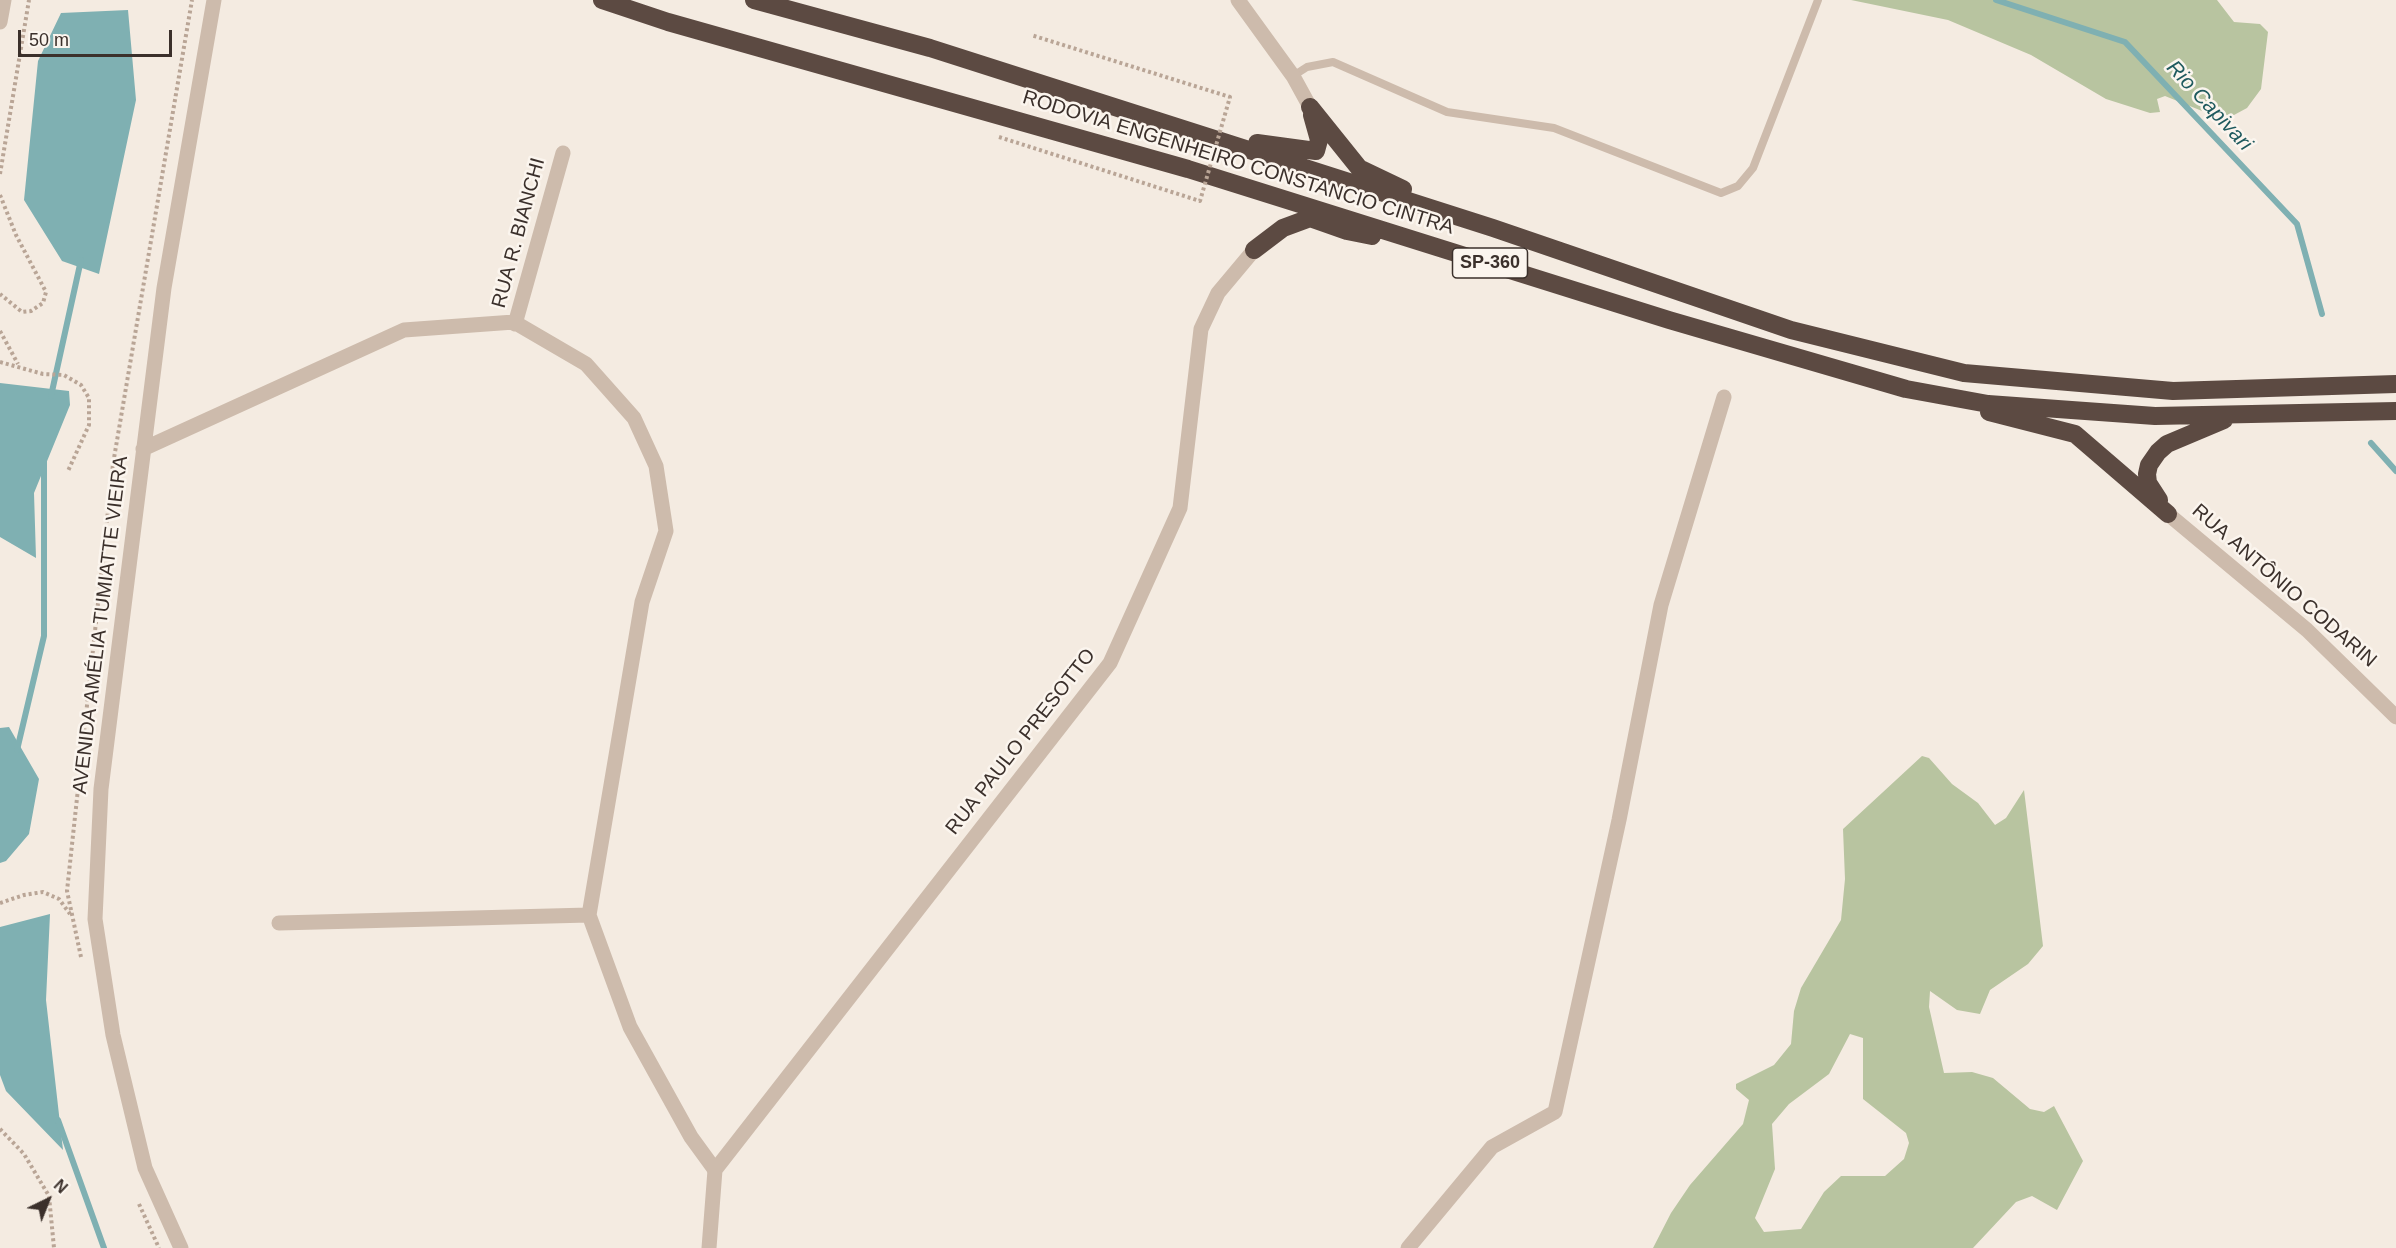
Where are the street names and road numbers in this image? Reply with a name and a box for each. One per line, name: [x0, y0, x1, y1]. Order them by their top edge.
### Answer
street label: RODOVIA ENGENHEIRO CONSTANCIO CINTRA: [1019, 86, 1457, 240]
street label: RUA R. BIANCHI: [487, 155, 551, 311]
road number: SP-360: [1452, 248, 1528, 278]
street label: AVENIDA AMÉLIA TUMIATTE VIEIRA: [68, 455, 134, 795]
street label: RUA ANTÔNIO CODARIN: [2187, 499, 2381, 673]
street label: RUA PAULO PRESOTTO: [941, 644, 1101, 840]

